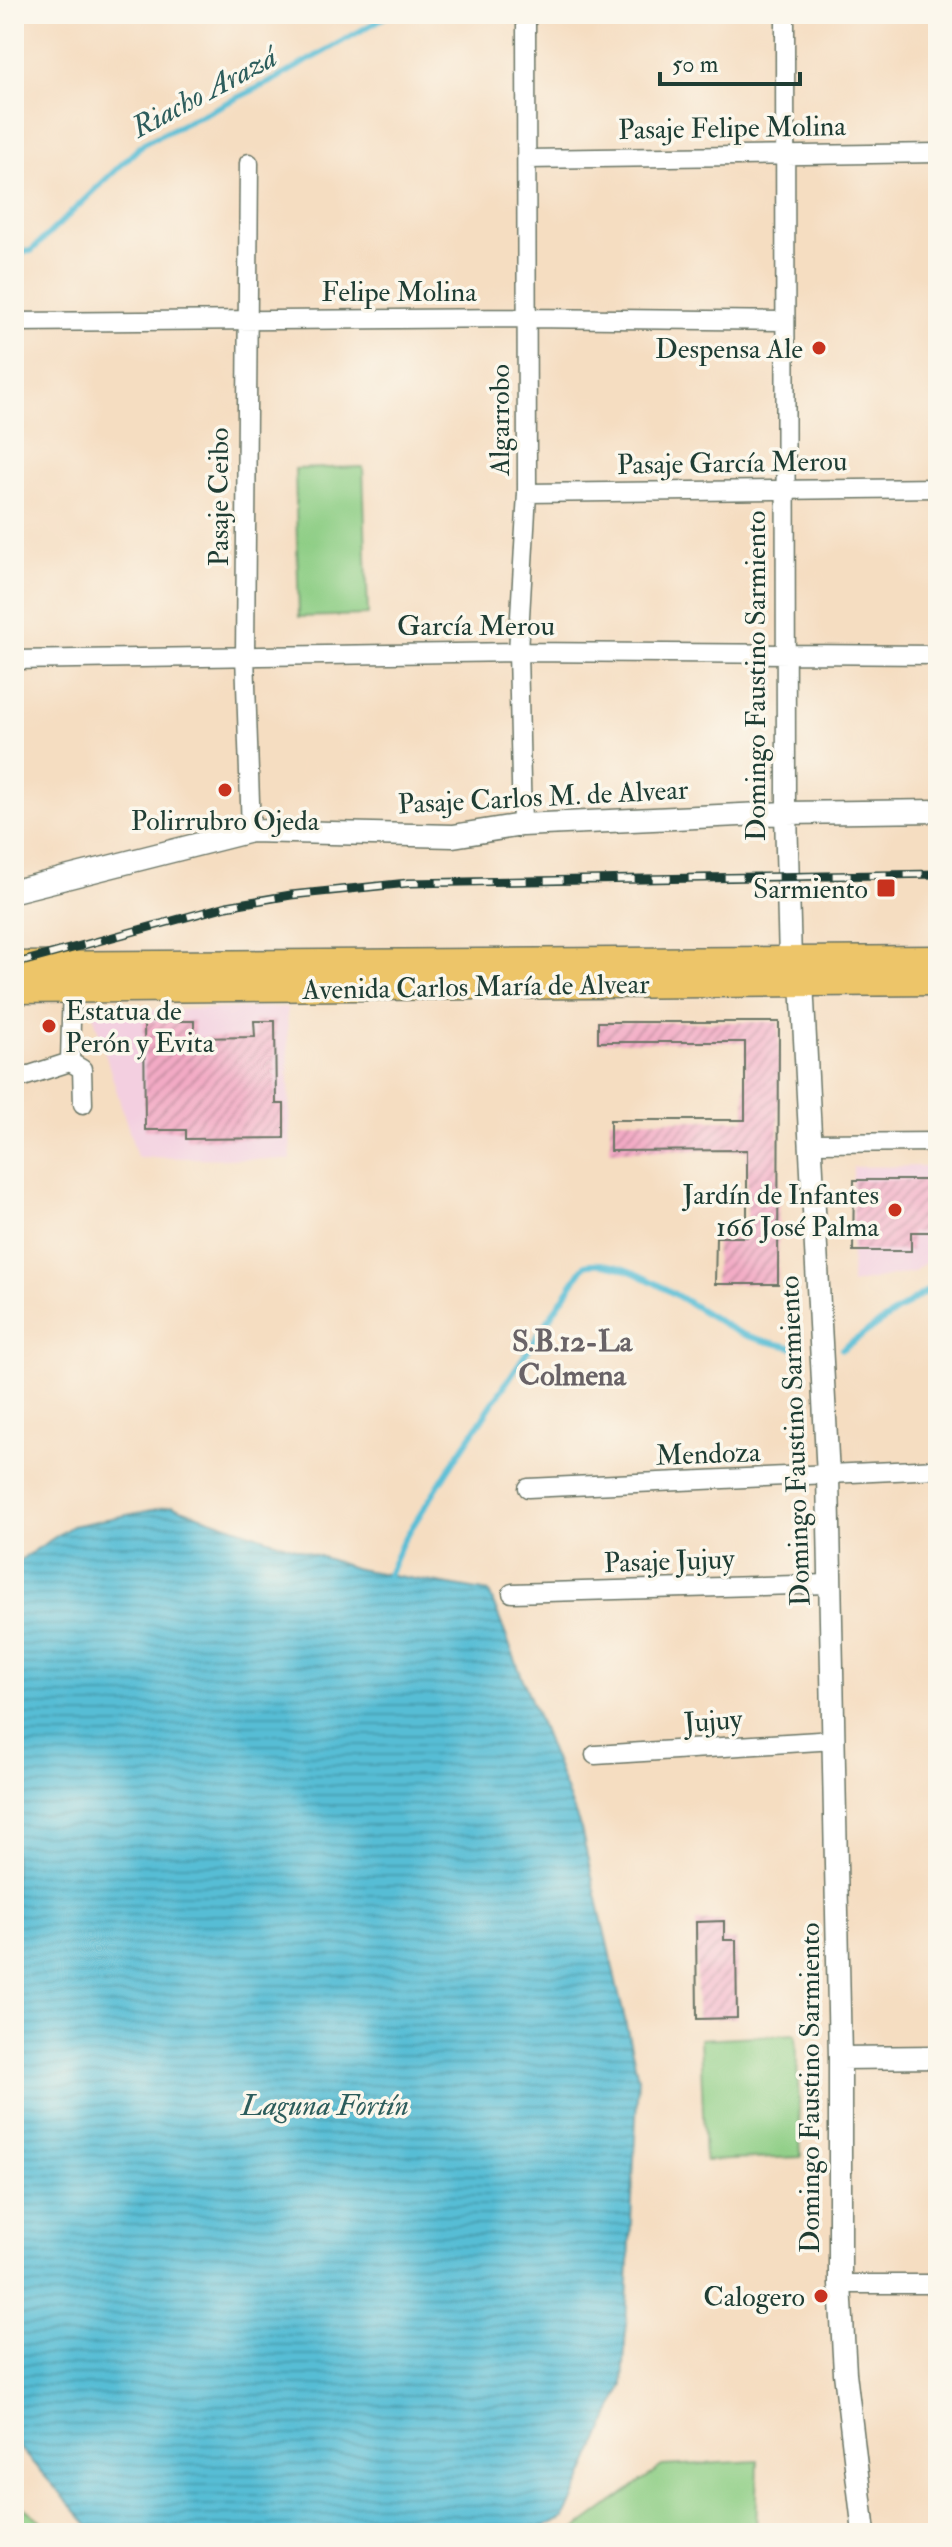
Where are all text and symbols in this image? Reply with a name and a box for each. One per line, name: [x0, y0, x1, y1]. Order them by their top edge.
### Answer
scale bar: [660, 36, 800, 86]
water label: Riacho Arazá: [124, 37, 286, 147]
text: 50 m: [672, 49, 719, 80]
street label: Pasaje Felipe Molina: [618, 109, 847, 148]
street label: Felipe Molina: [321, 275, 477, 310]
place label: Despensa Ale: [655, 332, 803, 367]
marker: Despensa Ale: [810, 339, 828, 357]
street label: Algarrobo: [483, 364, 518, 477]
street label: Pasaje Ceibo: [202, 427, 237, 567]
street label: Pasaje García Merou: [616, 444, 848, 483]
street label: Domingo Faustino Sarmiento: [739, 511, 774, 841]
street label: García Merou: [397, 609, 555, 644]
street label: Pasaje Carlos M. de Alvear: [397, 772, 690, 823]
marker: Polirrubro Ojeda: [216, 781, 234, 799]
place label: Polirrubro Ojeda: [131, 804, 320, 839]
place label: Sarmiento: [753, 872, 868, 907]
marker: Sarmiento: [875, 877, 897, 899]
street label: Avenida Carlos María de Alvear: [301, 967, 650, 1008]
place label: Estatua de Perón y Evita: [65, 994, 215, 1061]
marker: Estatua de Perón y Evita: [40, 1017, 58, 1035]
place label: Jardín de Infantes 166 José Palma: [682, 1178, 879, 1245]
marker: Jardín de Infantes 166 José Palma: [886, 1201, 904, 1219]
street label: Domingo Faustino Sarmiento: [772, 1275, 819, 1607]
district label: S.B.12-La Colmena: [512, 1323, 634, 1394]
street label: Mendoza: [655, 1435, 762, 1474]
street label: Pasaje Jujuy: [603, 1542, 736, 1581]
street label: Jujuy: [682, 1702, 744, 1741]
street label: Domingo Faustino Sarmiento: [793, 1923, 828, 2253]
water label: Laguna Fortín: [240, 2087, 409, 2124]
place label: Calogero: [703, 2280, 805, 2315]
marker: Calogero: [812, 2287, 830, 2305]

